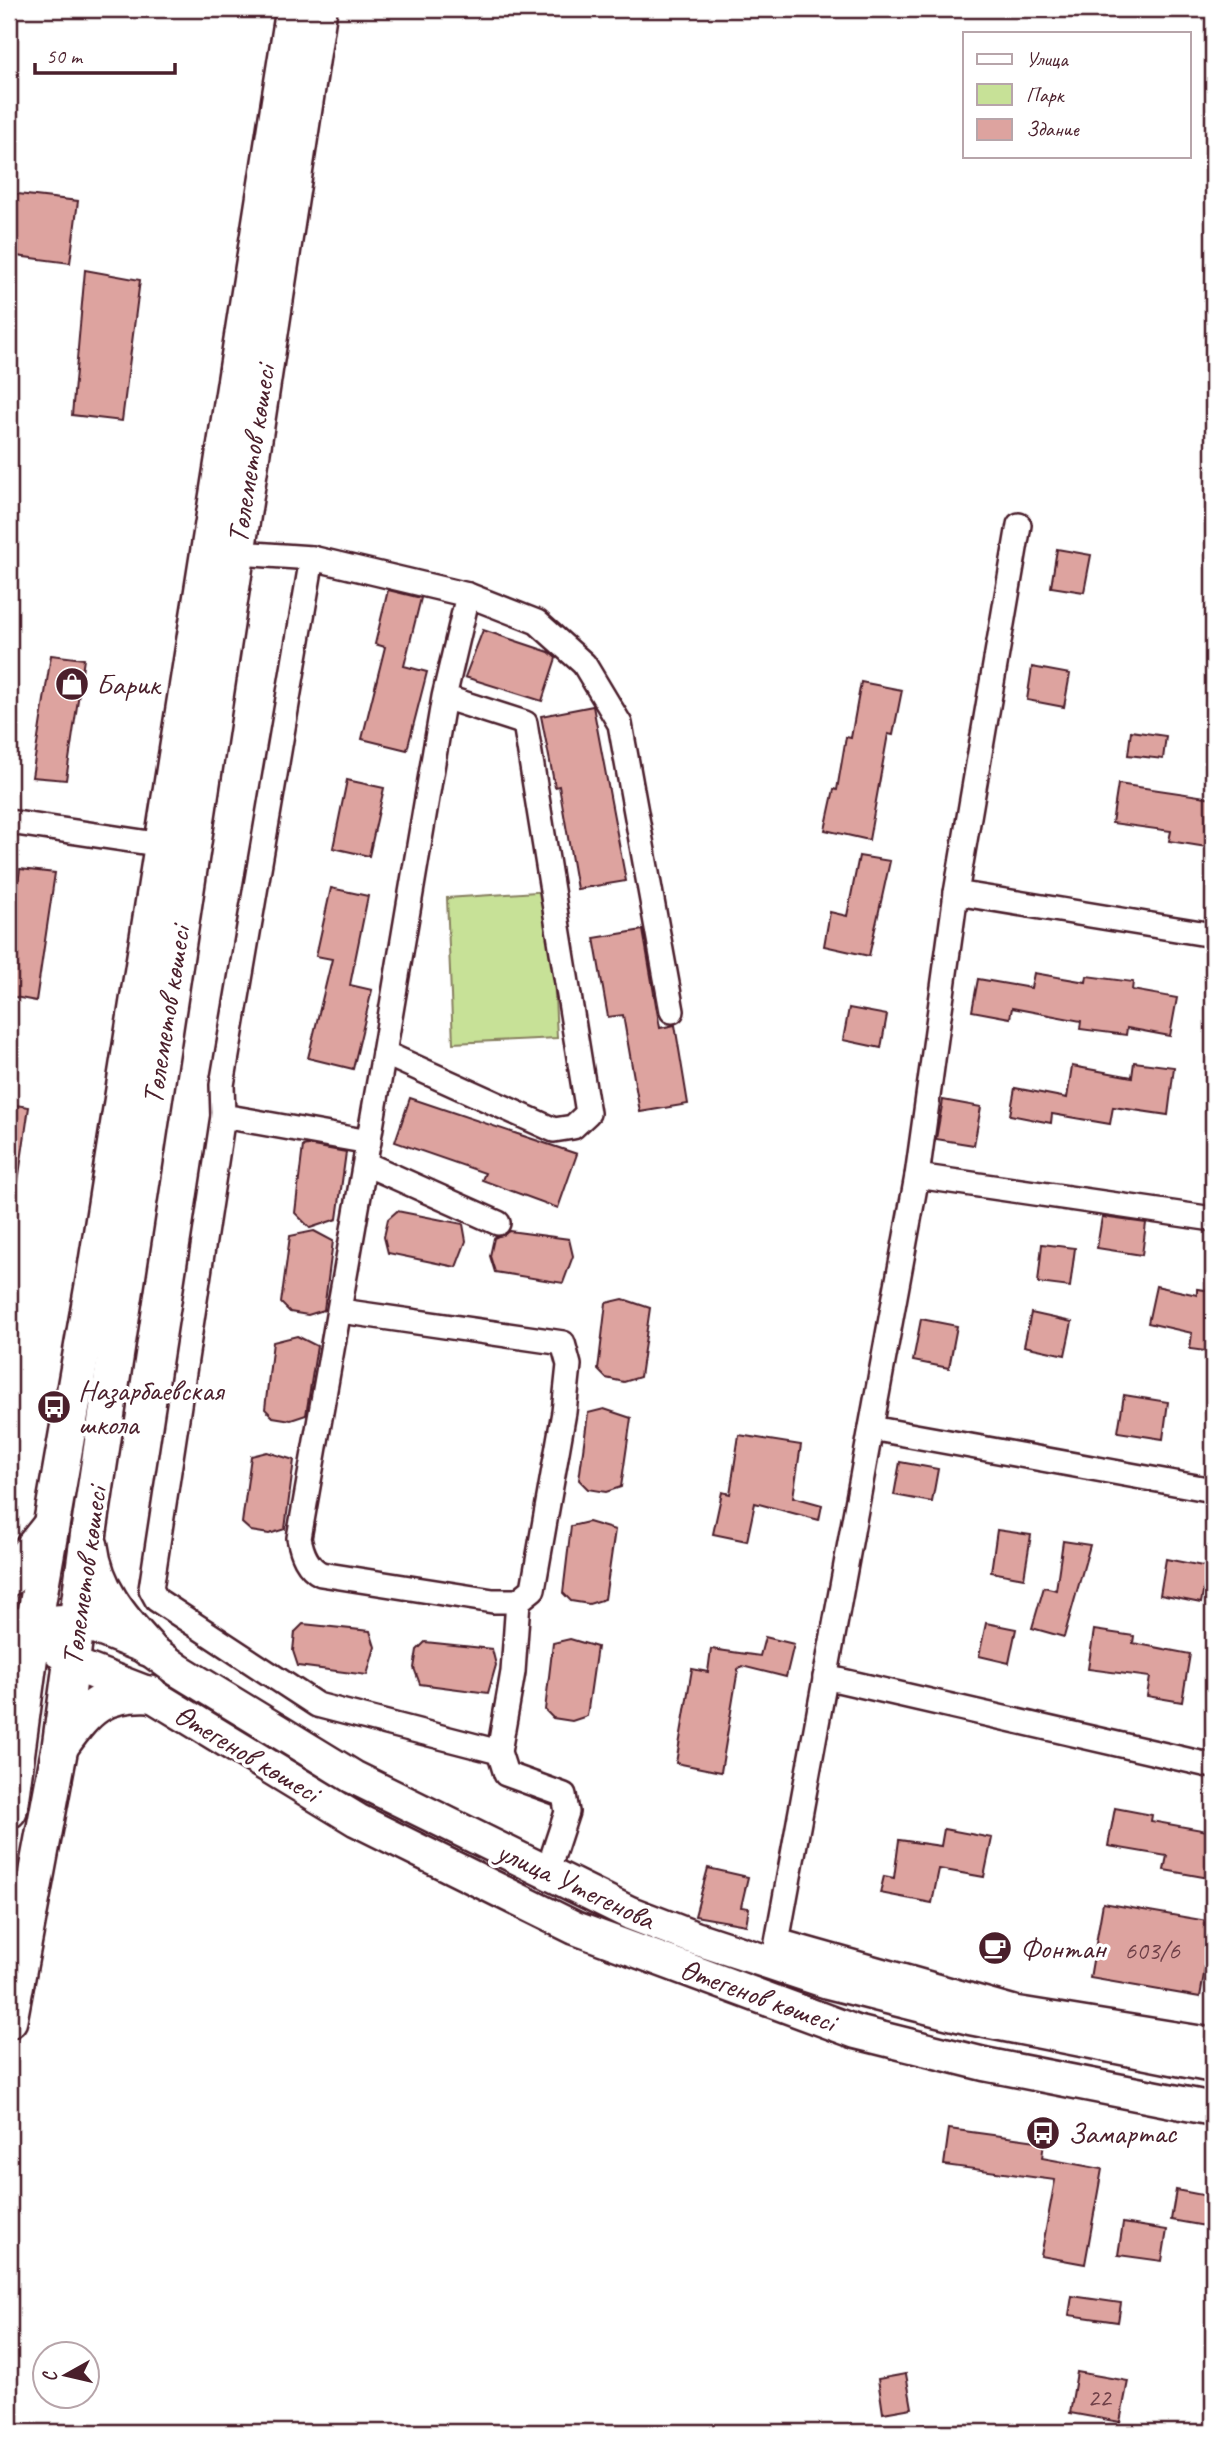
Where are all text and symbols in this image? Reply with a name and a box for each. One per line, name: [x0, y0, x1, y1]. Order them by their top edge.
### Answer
scale bar: [35, 32, 175, 76]
legend: [963, 32, 1190, 158]
text: 50 m: [46, 43, 84, 69]
text: Улица: [1026, 46, 1069, 72]
text: Парк: [1026, 82, 1066, 108]
text: Здание: [1026, 116, 1080, 142]
street label: Төлеметов көшесі: [218, 359, 284, 546]
shop icon: Барик: [53, 665, 91, 703]
place label: Барик: [96, 665, 162, 703]
street label: Төлеметов көшесі: [133, 920, 199, 1107]
place label: Назарбаевская школа: [78, 1371, 226, 1443]
bus stop icon: Назарбаевская школа: [35, 1388, 73, 1426]
street label: Төлеметов көшесі: [53, 1481, 116, 1668]
street label: Өтегенов көшесі: [168, 1695, 329, 1813]
street label: улица Утегенова: [489, 1831, 663, 1939]
cafe icon: Фонтан: [976, 1929, 1014, 1967]
place label: Фонтан: [1020, 1929, 1108, 1967]
house number: 603/6: [1124, 1934, 1181, 1967]
street label: Өтегенов көшесі: [675, 1949, 844, 2042]
bus stop icon: Замартас: [1024, 2114, 1062, 2152]
place label: Замартас: [1068, 2114, 1178, 2152]
north arrow: [32, 2340, 102, 2410]
text: С: [37, 2368, 63, 2384]
house number: 22: [1087, 2381, 1113, 2414]

